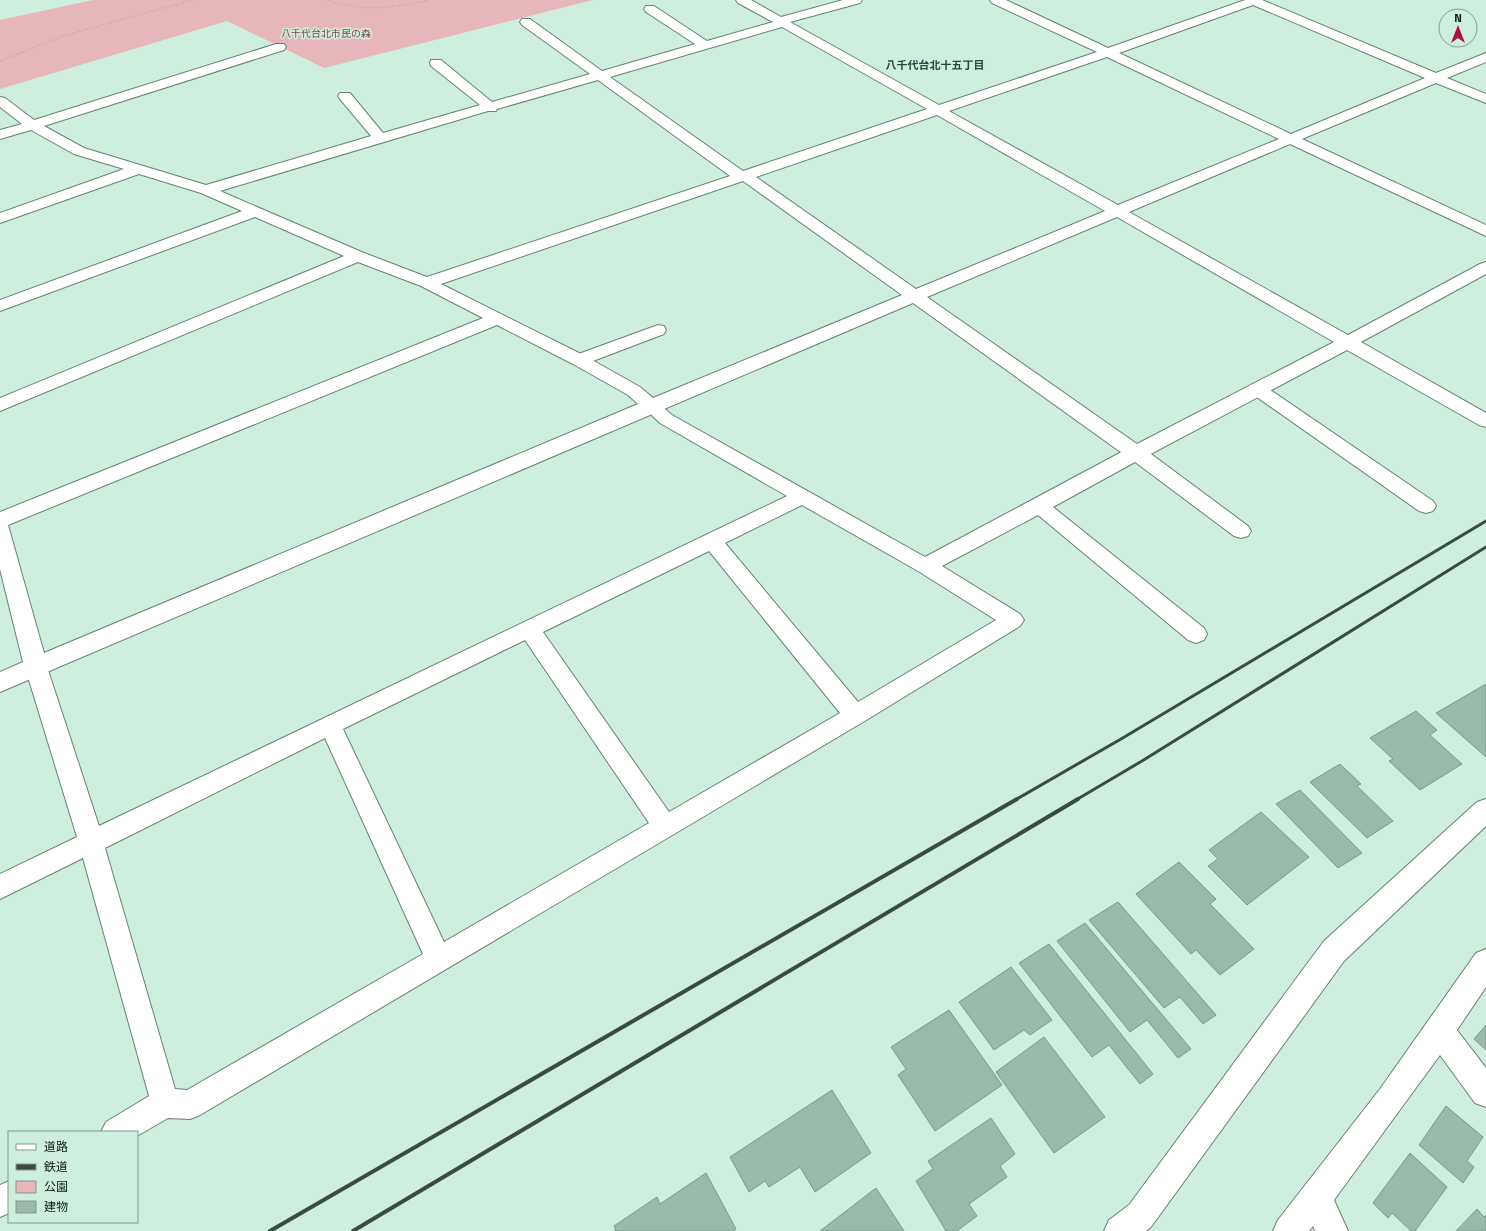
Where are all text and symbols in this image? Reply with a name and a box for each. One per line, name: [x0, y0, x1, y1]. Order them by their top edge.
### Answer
north arrow: [1438, 8, 1478, 48]
text: N: [1454, 10, 1462, 26]
park label: 八千代台北市民の森: [281, 26, 371, 41]
district label: 八千代台北十五丁目: [886, 57, 985, 73]
legend: [8, 1131, 138, 1223]
text: 道路: [44, 1137, 68, 1156]
text: 鉄道: [44, 1157, 68, 1176]
text: 公園: [44, 1177, 68, 1196]
text: 建物: [44, 1197, 68, 1216]

